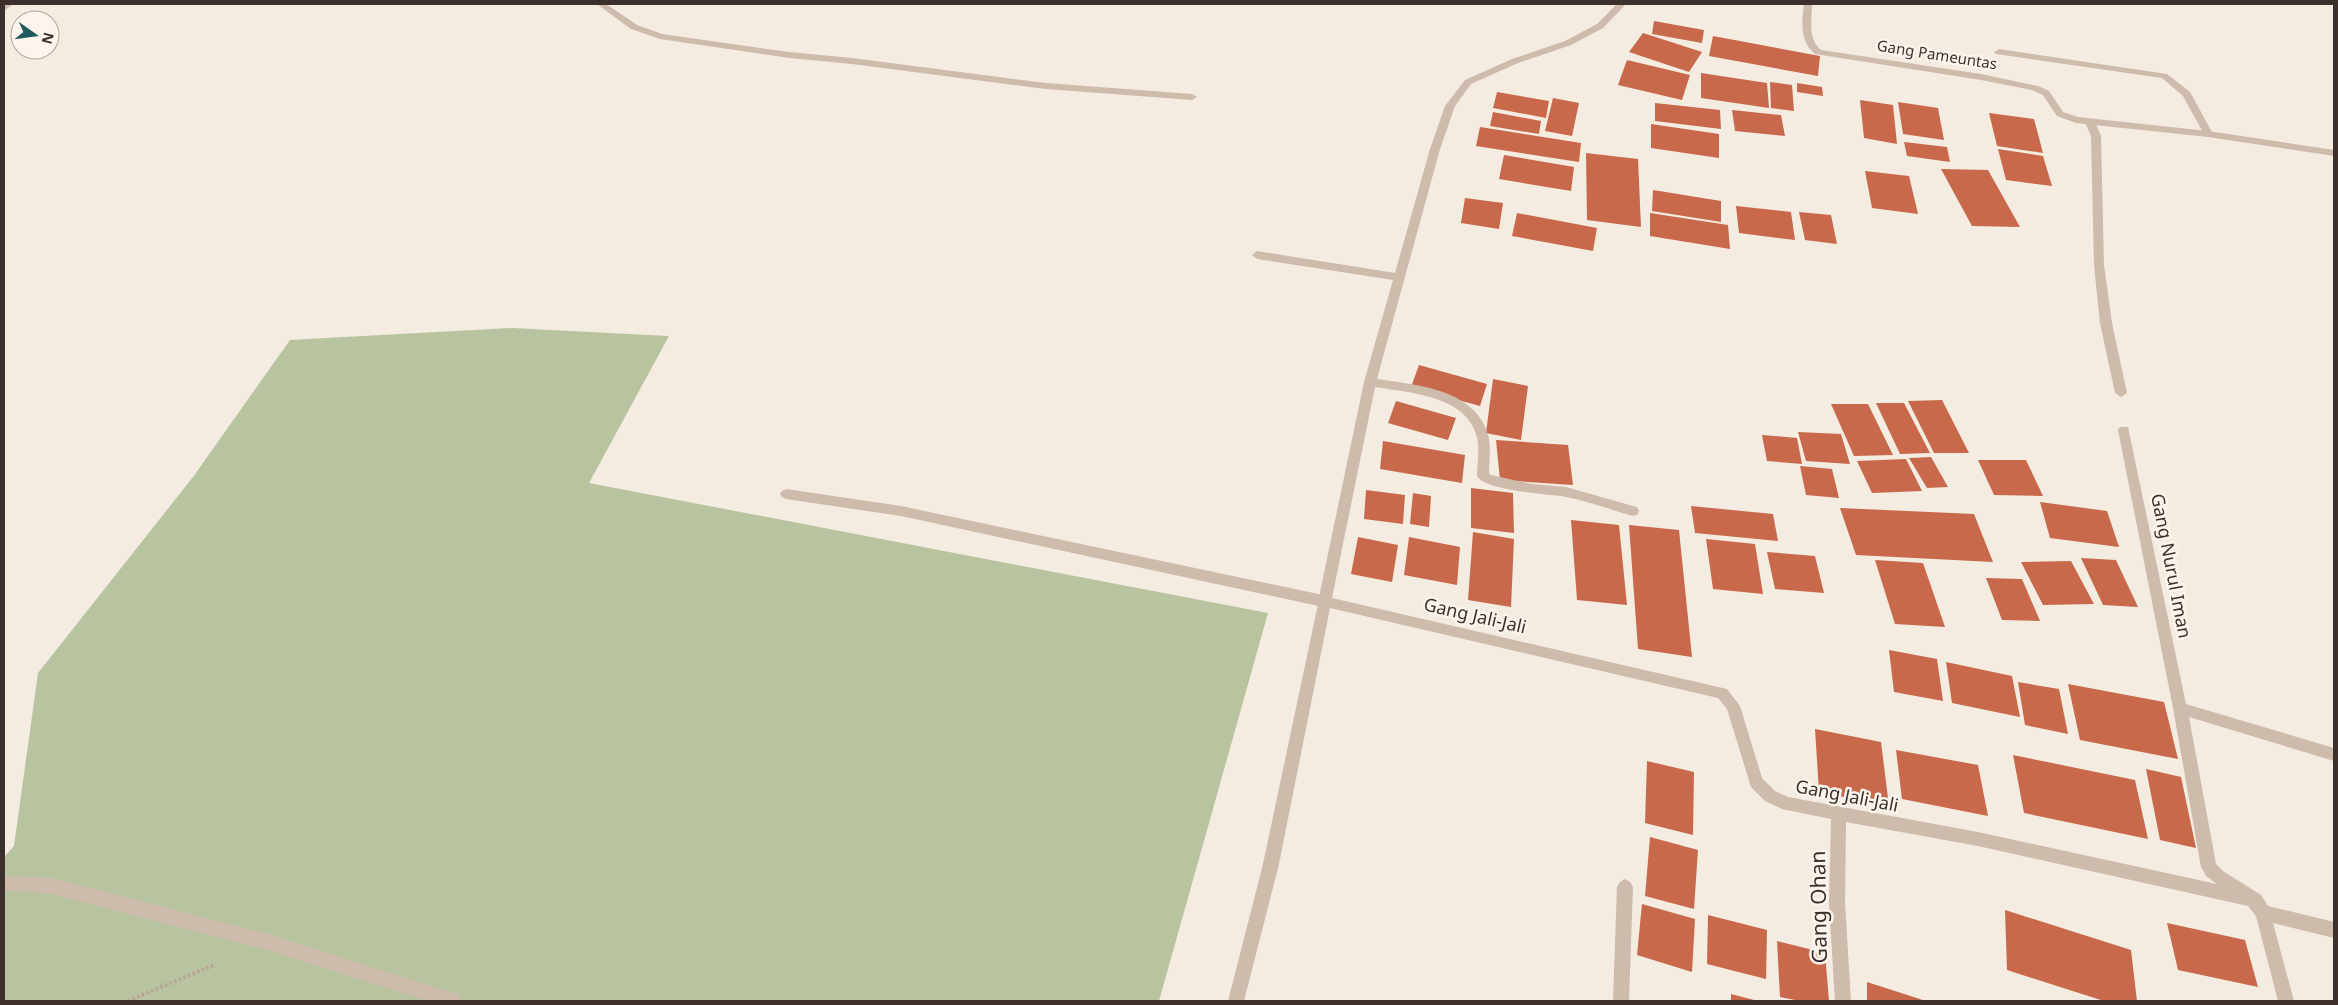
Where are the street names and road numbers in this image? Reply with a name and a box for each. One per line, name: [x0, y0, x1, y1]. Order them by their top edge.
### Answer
street label: Gang Pameuntas: [1876, 35, 1999, 73]
street label: Gang Nurul Iman: [2146, 491, 2198, 640]
street label: Gang Jali-Jali: [1422, 592, 1529, 638]
street label: Gang Jali-Jali: [1794, 773, 1901, 817]
street label: Gang Ohan: [1803, 851, 1833, 964]

